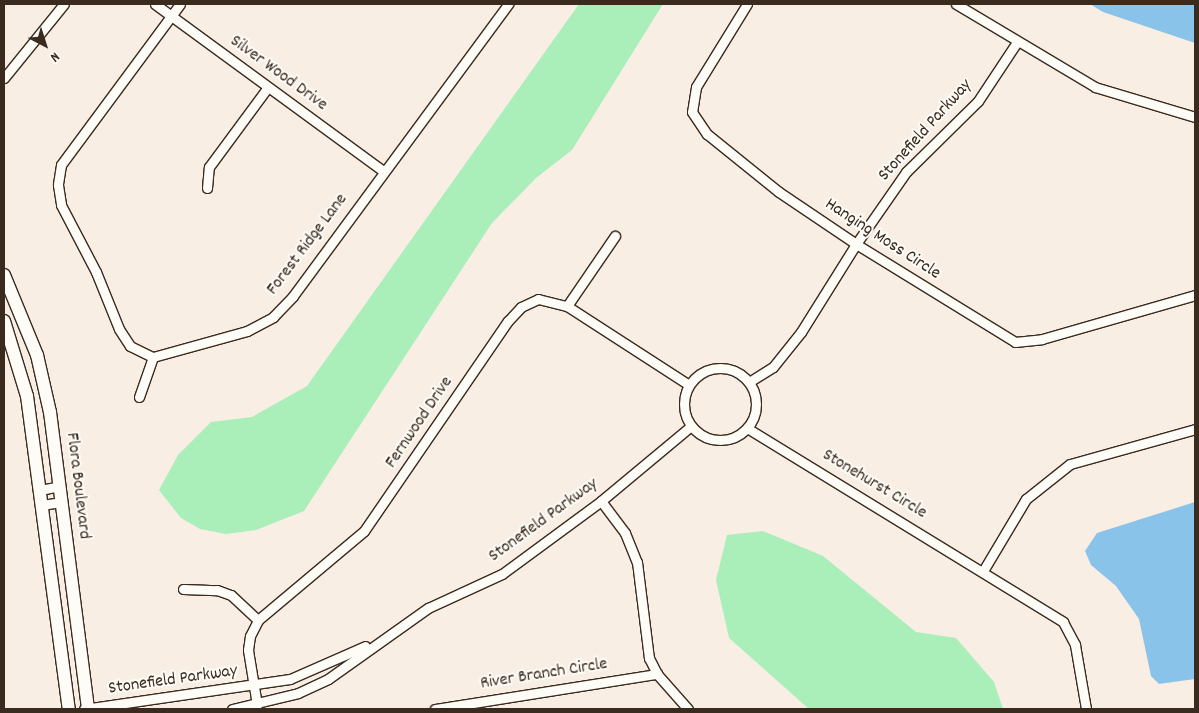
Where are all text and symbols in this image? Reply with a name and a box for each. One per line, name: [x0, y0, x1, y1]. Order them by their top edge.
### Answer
north arrow: [20, 20, 70, 70]
street label: Silver Wood Drive: [225, 31, 331, 117]
text: N: [46, 47, 64, 66]
street label: Stonefield Parkway: [875, 76, 977, 186]
street label: Forest Ridge Lane: [263, 190, 353, 300]
street label: Hanging Moss Circle: [820, 195, 944, 285]
street label: Fernwood Drive: [381, 373, 459, 473]
street label: Flora Boulevard: [60, 432, 94, 540]
street label: Stonehurst Circle: [818, 445, 930, 525]
street label: Stonefield Parkway: [485, 474, 603, 568]
street label: River Branch Circle: [479, 654, 609, 696]
street label: Stonefield Parkway: [107, 661, 239, 701]

